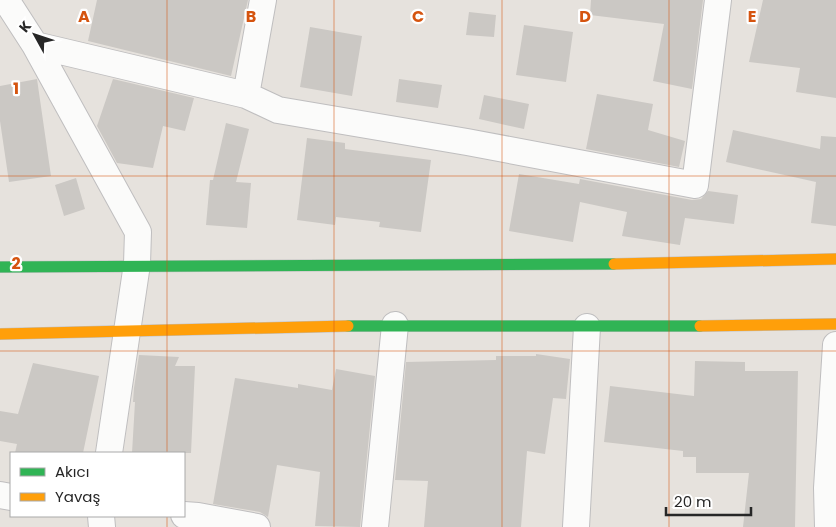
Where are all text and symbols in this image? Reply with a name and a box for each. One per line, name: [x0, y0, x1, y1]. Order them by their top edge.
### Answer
text: A: [78, 5, 90, 28]
text: B: [246, 5, 256, 28]
text: C: [412, 5, 424, 28]
text: D: [579, 5, 591, 28]
text: E: [748, 5, 756, 28]
north arrow: [10, 10, 60, 60]
text: K: [14, 16, 36, 37]
text: 1: [13, 77, 19, 100]
text: 2: [11, 252, 21, 275]
legend: [10, 452, 185, 517]
text: Akıcı: [55, 461, 89, 482]
scale bar: [666, 484, 751, 516]
text: Yavaş: [55, 486, 100, 507]
text: 20 m: [674, 491, 712, 512]

